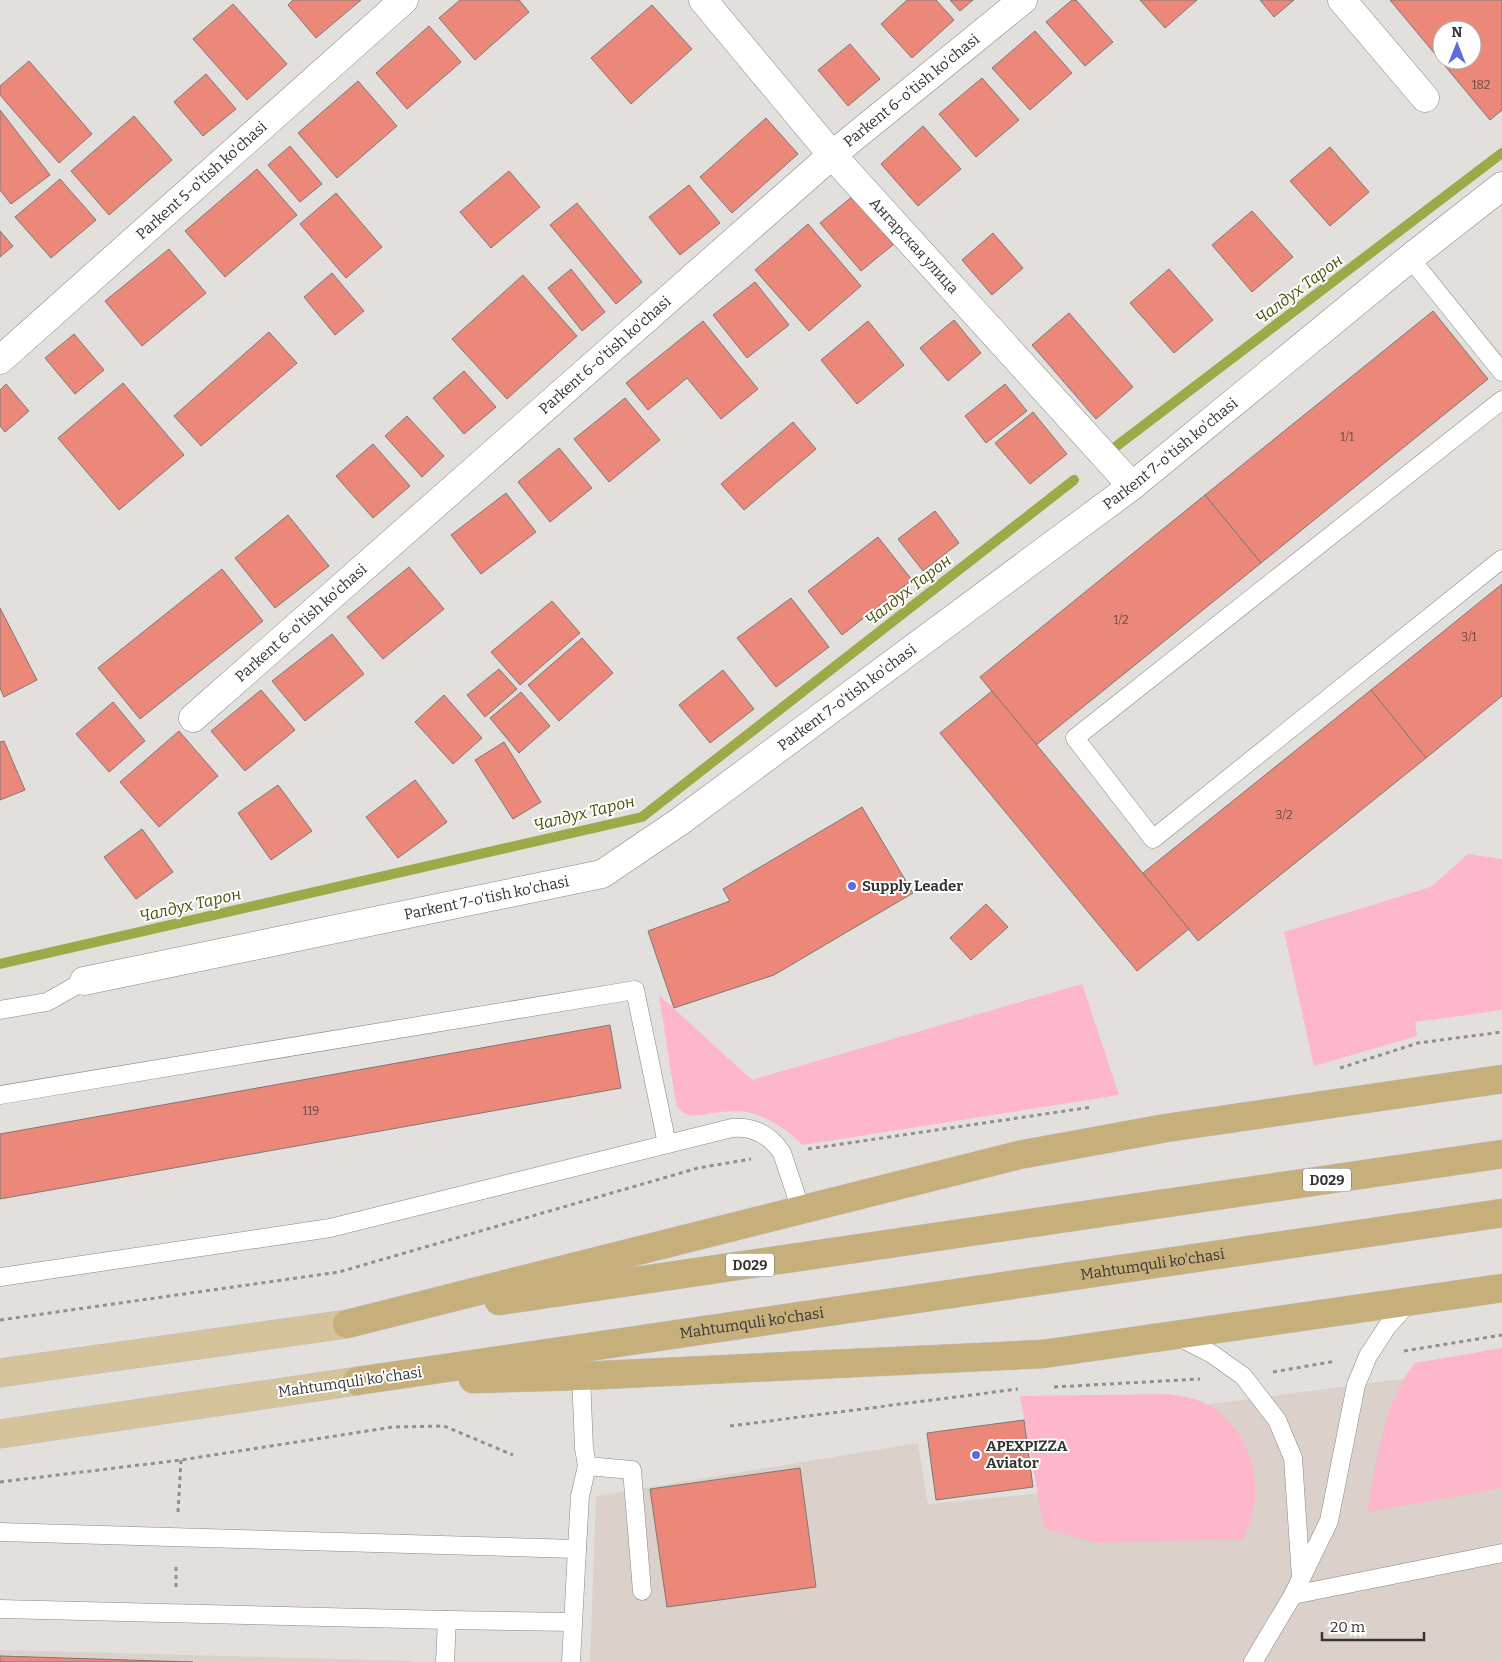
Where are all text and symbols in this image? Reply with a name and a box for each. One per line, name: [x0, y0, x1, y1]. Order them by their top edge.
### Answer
north arrow: [1432, 20, 1482, 70]
text: N: [1452, 24, 1463, 41]
street label: Parkent 6-o'tish ko'chasi: [840, 30, 983, 151]
house number: 182: [1472, 78, 1490, 92]
street label: Parkent 5-o'tish ko'chasi: [133, 117, 271, 243]
street label: Ангарская улица: [866, 194, 962, 298]
water label: Чалдух Тарон: [1252, 250, 1346, 328]
street label: Parkent 6-o'tish ko'chasi: [535, 292, 675, 418]
street label: Parkent 7-o'tish ko'chasi: [1100, 394, 1242, 513]
house number: 1/1: [1340, 430, 1354, 444]
water label: Чалдух Тарон: [861, 551, 955, 629]
street label: Parkent 6-o'tish ko'chasi: [231, 560, 371, 686]
house number: 1/2: [1113, 613, 1129, 627]
house number: 3/1: [1461, 630, 1477, 644]
street label: Parkent 7-o'tish ko'chasi: [774, 640, 920, 755]
water label: Чалдух Тарон: [531, 791, 637, 835]
house number: 3/2: [1275, 808, 1293, 822]
street label: Parkent 7-o'tish ko'chasi: [403, 872, 571, 924]
place label: Supply Leader: [862, 877, 963, 895]
marker: Supply Leader: [846, 880, 858, 892]
water label: Чалдух Тарон: [137, 884, 243, 926]
house number: 119: [303, 1104, 319, 1118]
road number: D029: [1303, 1168, 1351, 1192]
street label: Mahtumquli ko'chasi: [1079, 1245, 1226, 1284]
road number: D029: [726, 1254, 774, 1276]
street label: Mahtumquli ko'chasi: [679, 1304, 825, 1343]
street label: Mahtumquli ko'chasi: [277, 1363, 424, 1401]
place label: APEXPIZZA Aviator: [986, 1437, 1068, 1472]
marker: APEXPIZZA Aviator: [970, 1449, 982, 1461]
scale bar: [1322, 1610, 1424, 1642]
text: 20 m: [1330, 1618, 1366, 1636]

